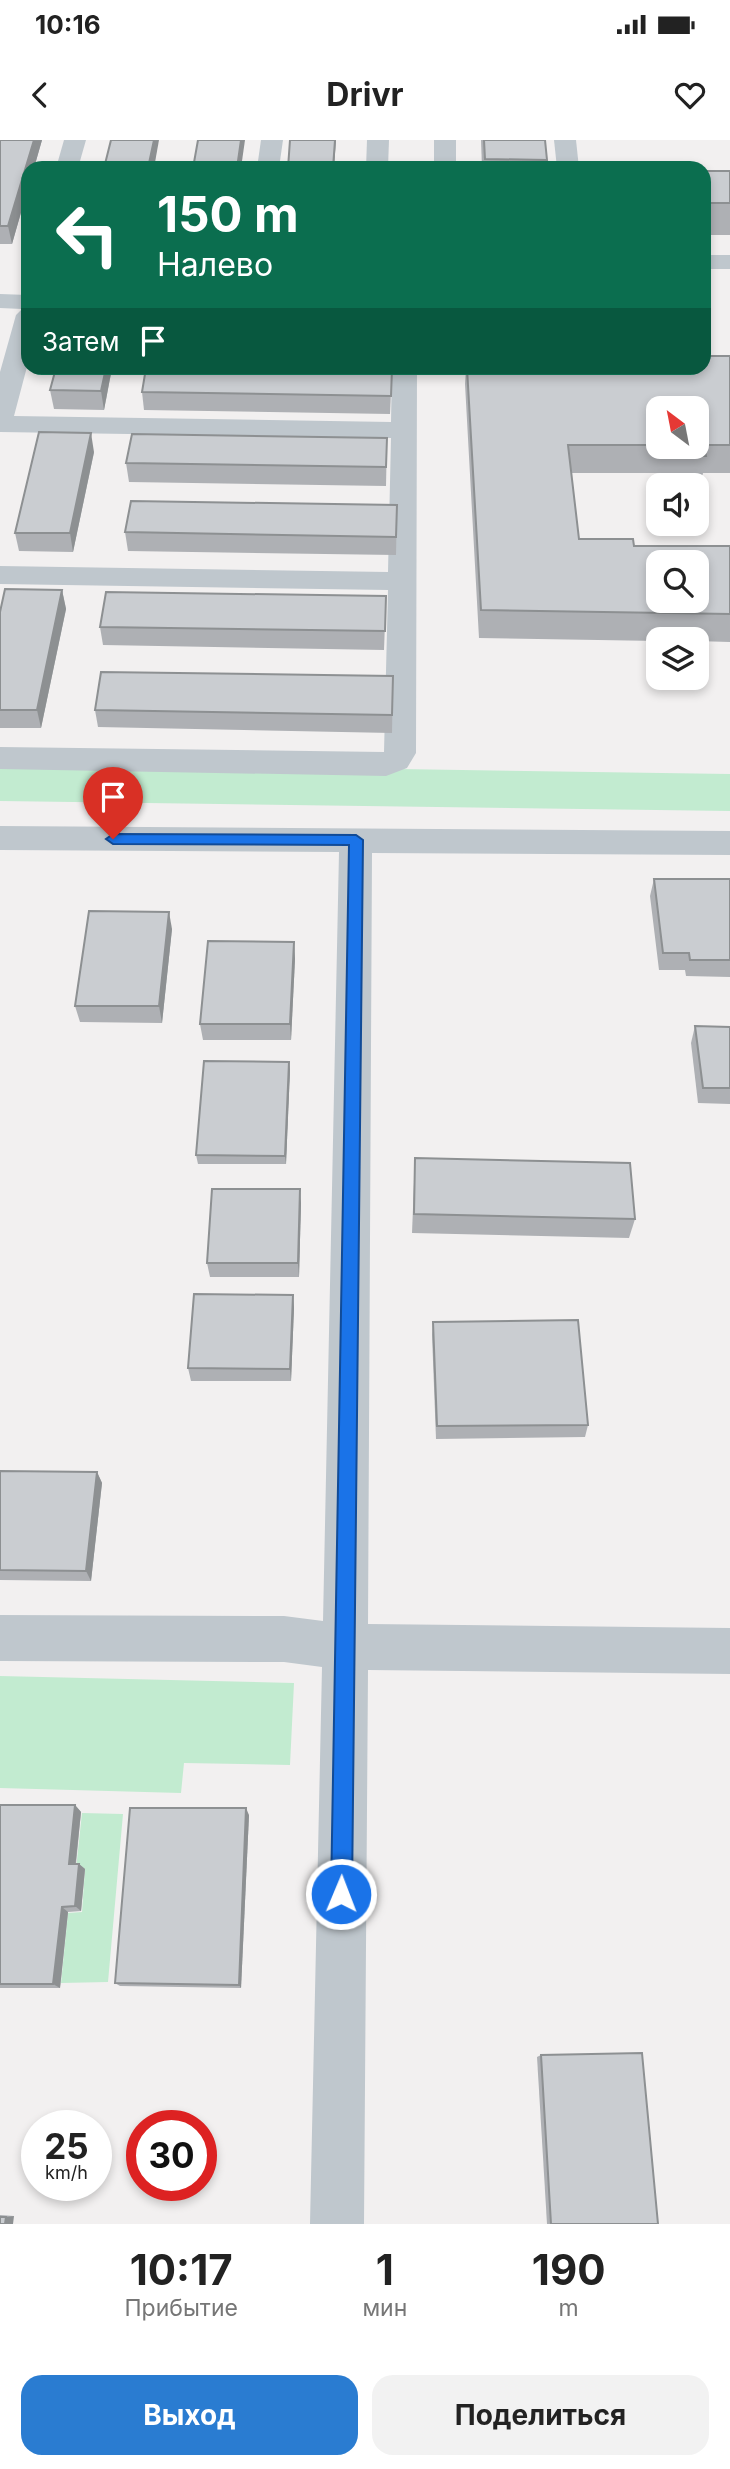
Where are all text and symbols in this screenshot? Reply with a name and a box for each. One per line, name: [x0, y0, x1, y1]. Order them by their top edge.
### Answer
text: 10:16: [35, 9, 101, 40]
text: Drivr: [326, 75, 404, 114]
icon: back: [21, 76, 59, 114]
icon: heart: [671, 76, 709, 114]
text: 150 m: [157, 185, 299, 244]
icon: left: [42, 189, 133, 280]
text: Налево: [157, 245, 273, 284]
icon: arrive: [134, 322, 172, 360]
text: Затем: [42, 326, 120, 357]
north arrow: [646, 396, 709, 458]
map controls: [646, 396, 709, 690]
button: sound: [646, 473, 709, 536]
button: search: [646, 550, 709, 613]
button: layers: [646, 627, 709, 690]
pin: [83, 767, 143, 839]
icon: arrive: [94, 778, 132, 816]
position arrow: [304, 1857, 378, 1931]
speed limit sign: 30: [126, 2110, 217, 2201]
text: 25: [44, 2125, 89, 2167]
text: km/h: [45, 2162, 88, 2183]
text: 10:17: [130, 2244, 233, 2295]
text: 1: [376, 2244, 394, 2295]
text: 190: [532, 2244, 606, 2295]
text: Прибытие: [124, 2294, 238, 2322]
text: мин: [362, 2294, 407, 2322]
text: m: [559, 2294, 579, 2322]
button: Выход: [21, 2375, 358, 2455]
button: Поделиться: [372, 2375, 709, 2455]

